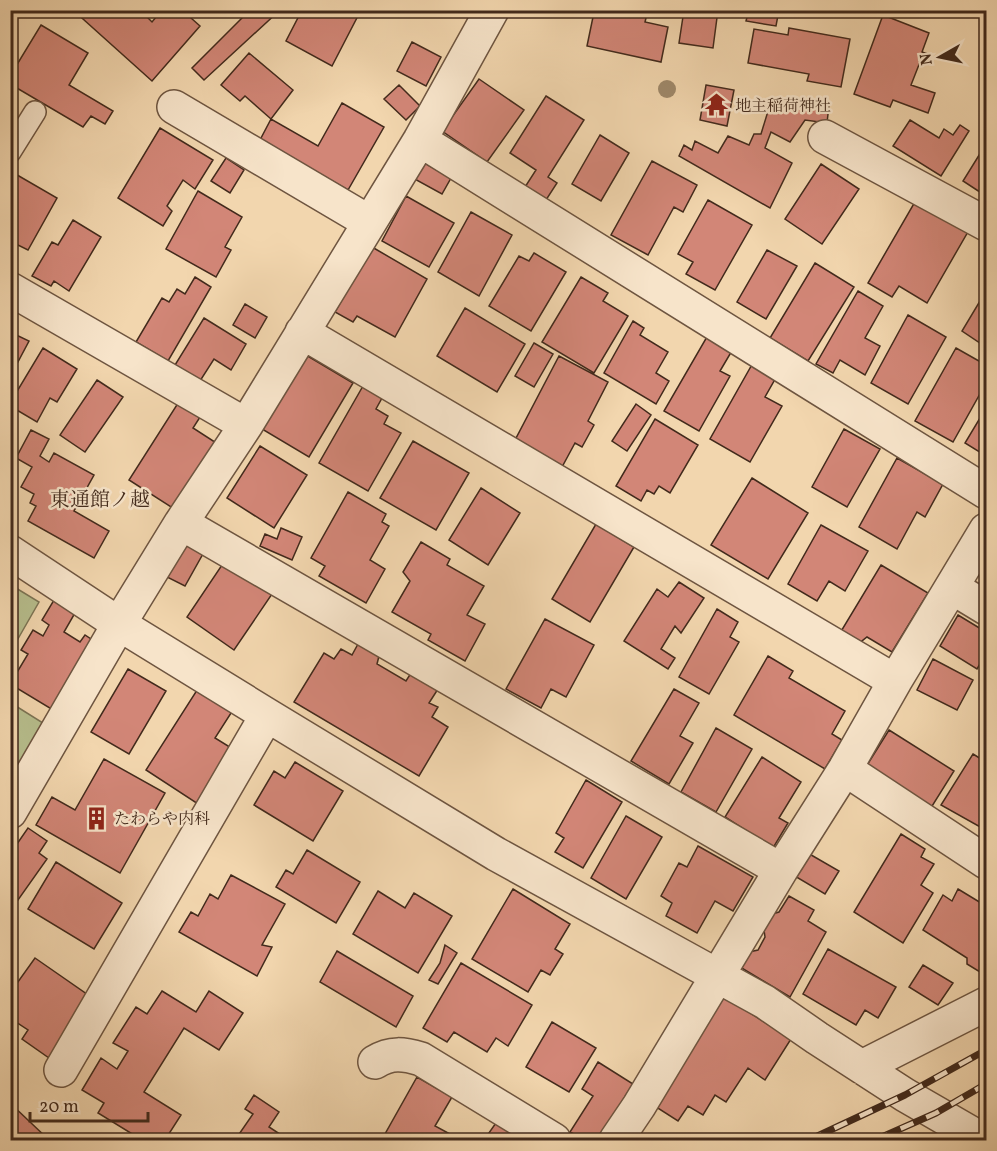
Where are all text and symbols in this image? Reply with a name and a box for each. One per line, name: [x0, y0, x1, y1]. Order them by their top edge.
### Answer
north arrow: [910, 27, 970, 87]
text: N: [915, 51, 939, 66]
temple icon: 地主稲荷神社: [704, 92, 730, 118]
place label: 地主稲荷神社: [735, 96, 831, 118]
district label: 東通館ノ越: [50, 487, 150, 515]
building icon: たわらや内科: [83, 805, 109, 831]
place label: たわらや内科: [114, 809, 210, 831]
scale bar: [30, 1085, 148, 1123]
text: 20 m: [39, 1095, 79, 1120]

